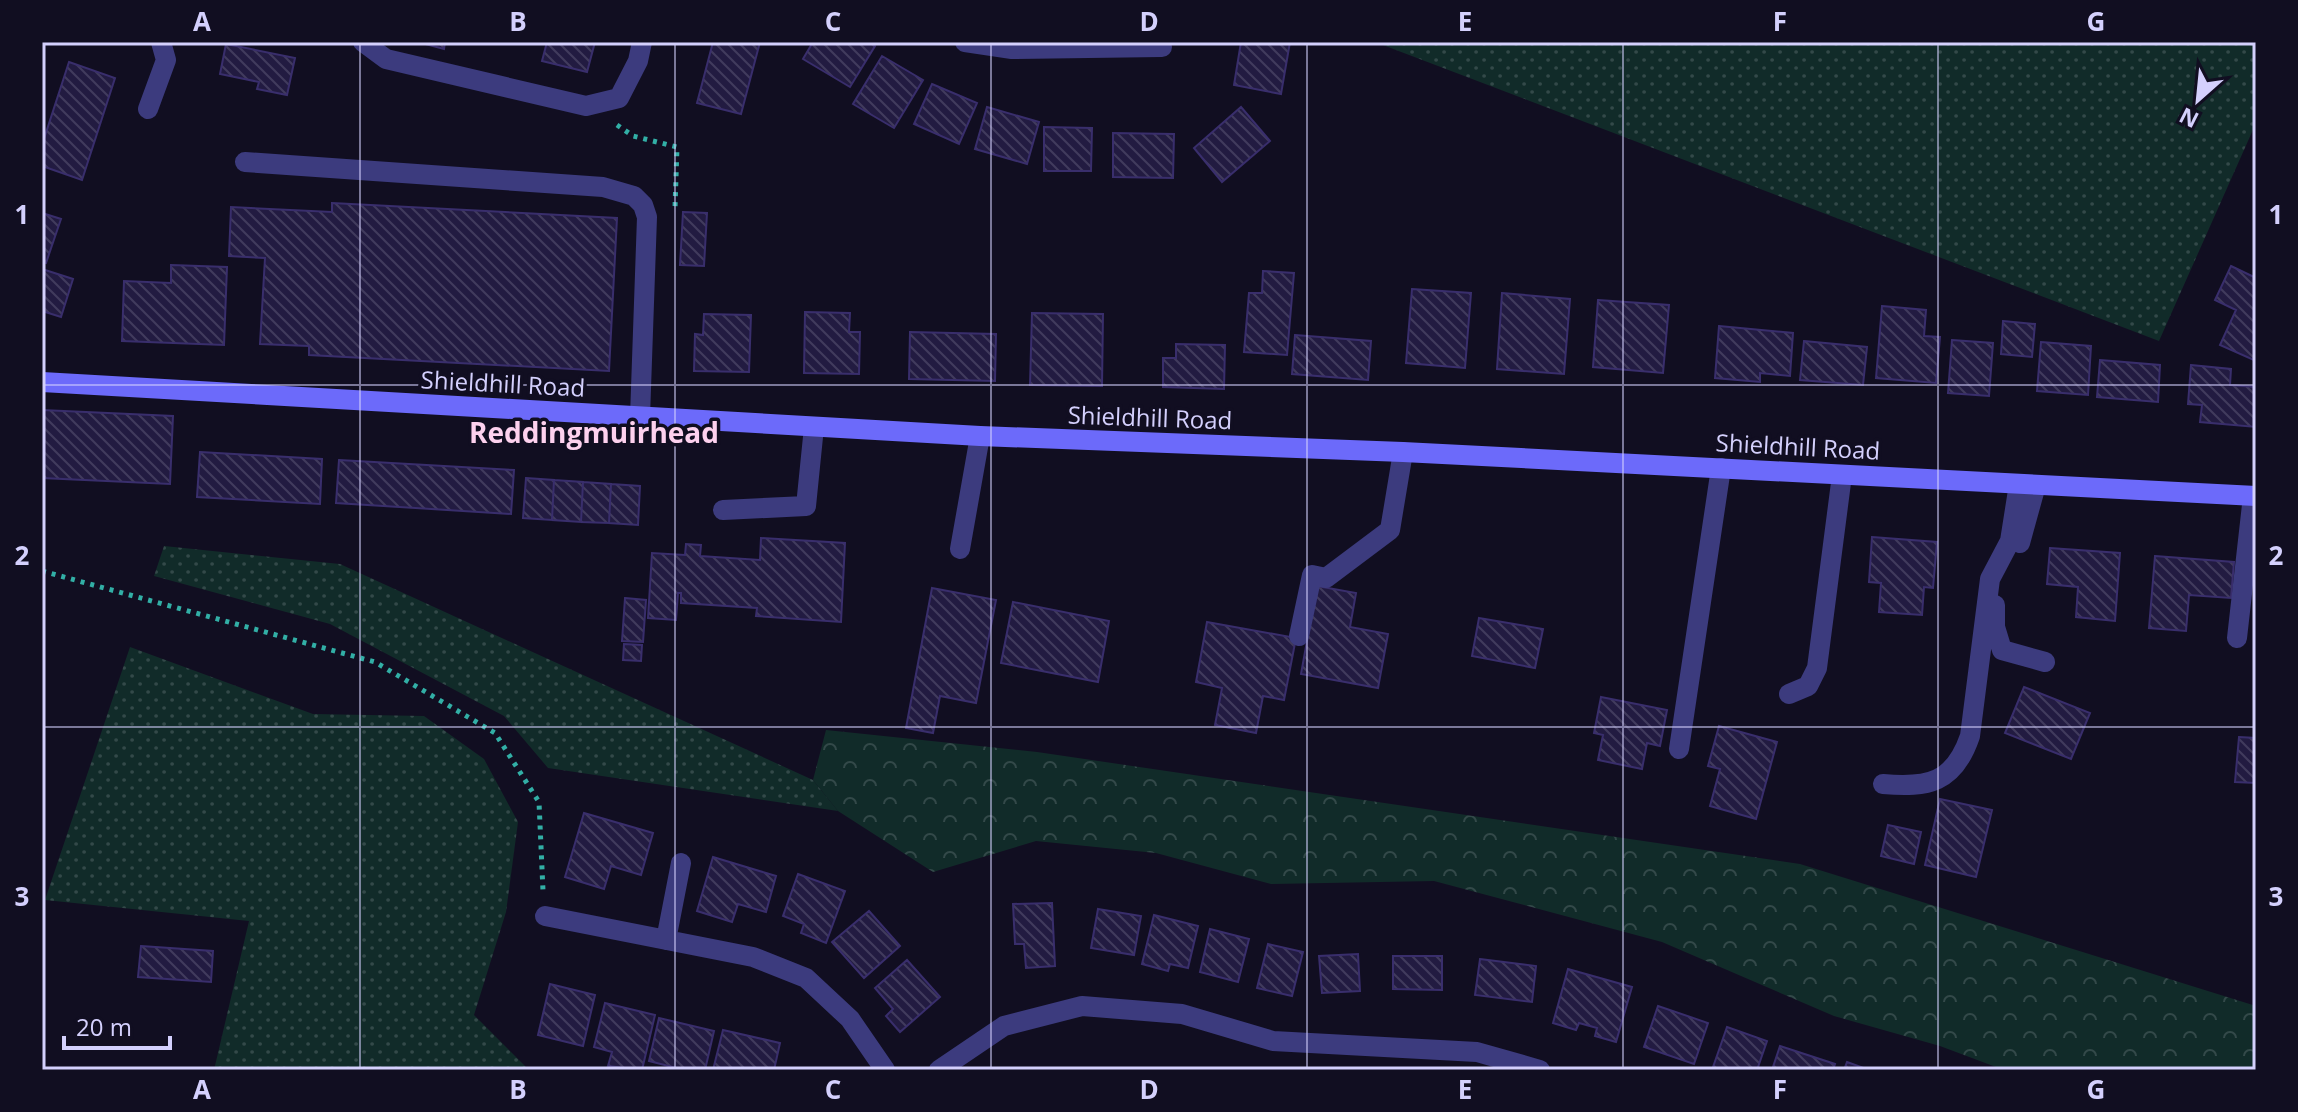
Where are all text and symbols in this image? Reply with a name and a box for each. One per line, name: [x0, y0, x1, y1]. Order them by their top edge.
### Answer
text: A: [193, 3, 211, 39]
text: B: [509, 3, 527, 39]
text: C: [825, 3, 841, 39]
text: D: [1139, 3, 1159, 39]
text: E: [1458, 3, 1472, 39]
text: F: [1773, 3, 1787, 39]
text: G: [2087, 3, 2105, 39]
north arrow: [2158, 60, 2238, 140]
text: N: [2174, 101, 2203, 136]
text: 1: [15, 196, 29, 232]
text: 1: [2269, 196, 2283, 232]
street label: Shieldhill Road: [420, 362, 586, 404]
street label: Shieldhill Road: [1067, 398, 1233, 436]
district label: Reddingmuirhead: [469, 413, 719, 451]
street label: Shieldhill Road: [1715, 425, 1881, 467]
text: 2: [15, 537, 30, 573]
text: 2: [2269, 537, 2284, 573]
text: 3: [15, 878, 29, 914]
text: 3: [2269, 878, 2283, 914]
scale bar: [64, 1000, 170, 1050]
text: 20 m: [76, 1010, 132, 1043]
text: A: [193, 1071, 211, 1107]
text: B: [509, 1071, 527, 1107]
text: C: [825, 1071, 841, 1107]
text: D: [1139, 1071, 1159, 1107]
text: E: [1458, 1071, 1472, 1107]
text: F: [1773, 1071, 1787, 1107]
text: G: [2087, 1071, 2105, 1107]

